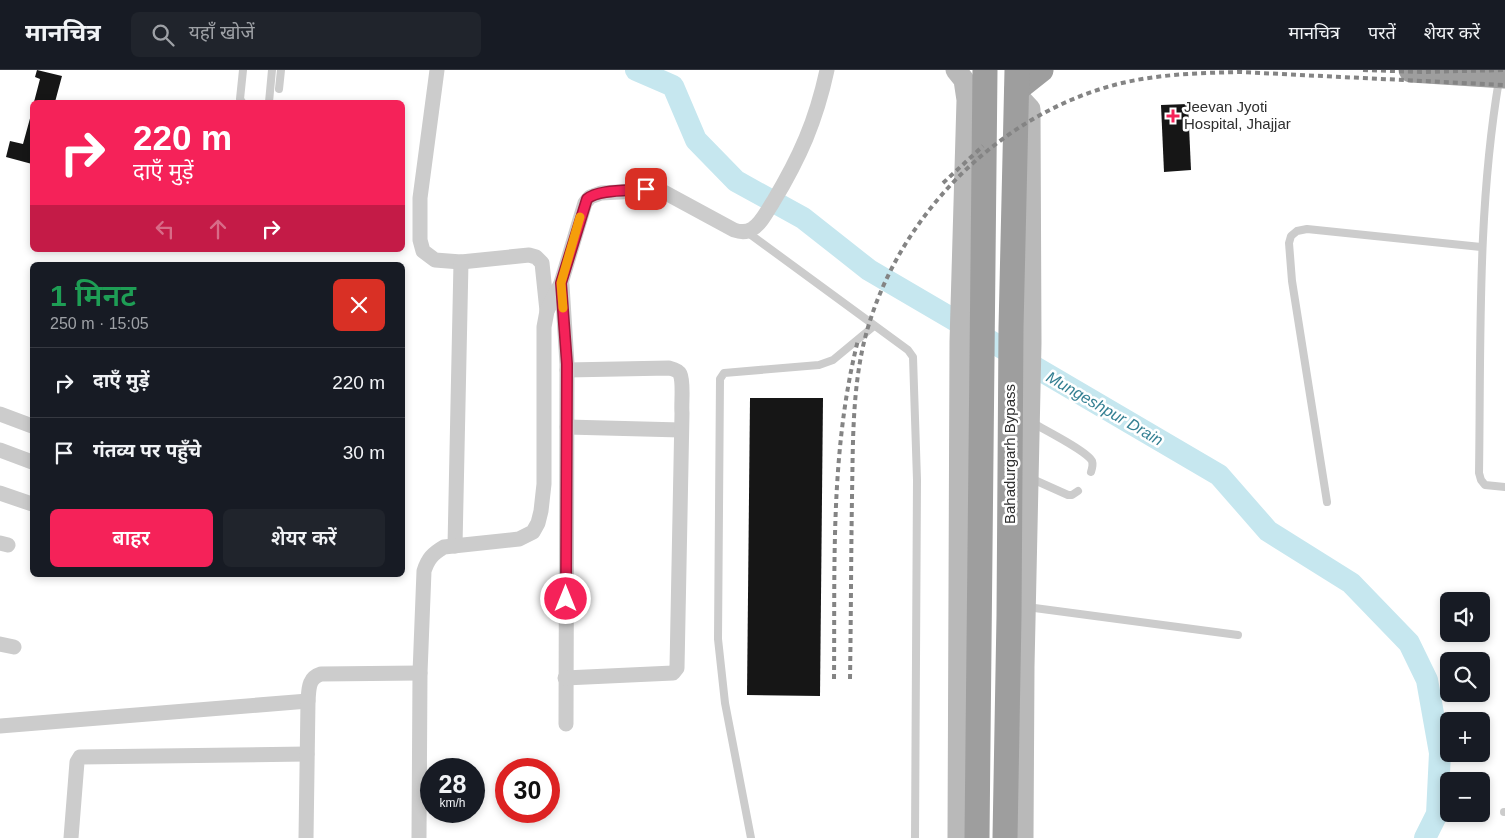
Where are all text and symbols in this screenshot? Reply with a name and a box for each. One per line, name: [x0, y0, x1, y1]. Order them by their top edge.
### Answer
search box: [131, 12, 481, 57]
text: मानचित्र: [25, 19, 101, 46]
icon: search: [149, 21, 177, 49]
text: यहाँ खोजें: [189, 22, 255, 43]
text: मानचित्र: [1288, 23, 1340, 43]
text: परतें: [1368, 23, 1396, 43]
text: शेयर करें: [1424, 23, 1480, 43]
place label: Jeevan Jyoti Hospital, Jhajjar: [1184, 98, 1291, 132]
marker: Jeevan Jyoti Hospital, Jhajjar: [1166, 109, 1180, 123]
text: 220 m: [133, 118, 232, 157]
icon: right: [50, 120, 115, 185]
text: दाएँ मुड़ें: [133, 159, 194, 184]
pin: [625, 168, 667, 210]
icon: arrive: [632, 175, 660, 203]
icon: left: [151, 215, 179, 243]
icon: ahead: [204, 215, 232, 243]
icon: right: [257, 215, 285, 243]
text: 1 मिनट: [50, 279, 136, 312]
button: close: [333, 279, 385, 331]
text: 250 m · 15:05: [50, 315, 149, 332]
water label: Mungeshpur Drain: [1044, 368, 1166, 449]
icon: right: [50, 369, 78, 397]
text: दाएँ मुड़ें: [93, 370, 149, 391]
text: 220 m: [332, 372, 385, 393]
street label: Bahadurgarh Bypass: [1001, 384, 1018, 524]
icon: arrive: [50, 439, 78, 467]
text: गंतव्य पर पहुँचे: [93, 440, 201, 461]
text: 30 m: [343, 442, 385, 463]
button: बाहर: [50, 509, 213, 567]
button: शेयर करें: [223, 509, 385, 567]
position arrow: [539, 572, 591, 624]
map controls: [1440, 592, 1490, 822]
button: sound: [1440, 592, 1490, 642]
button: search: [1440, 652, 1490, 702]
button: +: [1440, 712, 1490, 762]
speed limit sign: 30: [495, 758, 560, 823]
text: 28: [439, 770, 466, 798]
button: −: [1440, 772, 1490, 822]
text: km/h: [439, 796, 466, 810]

